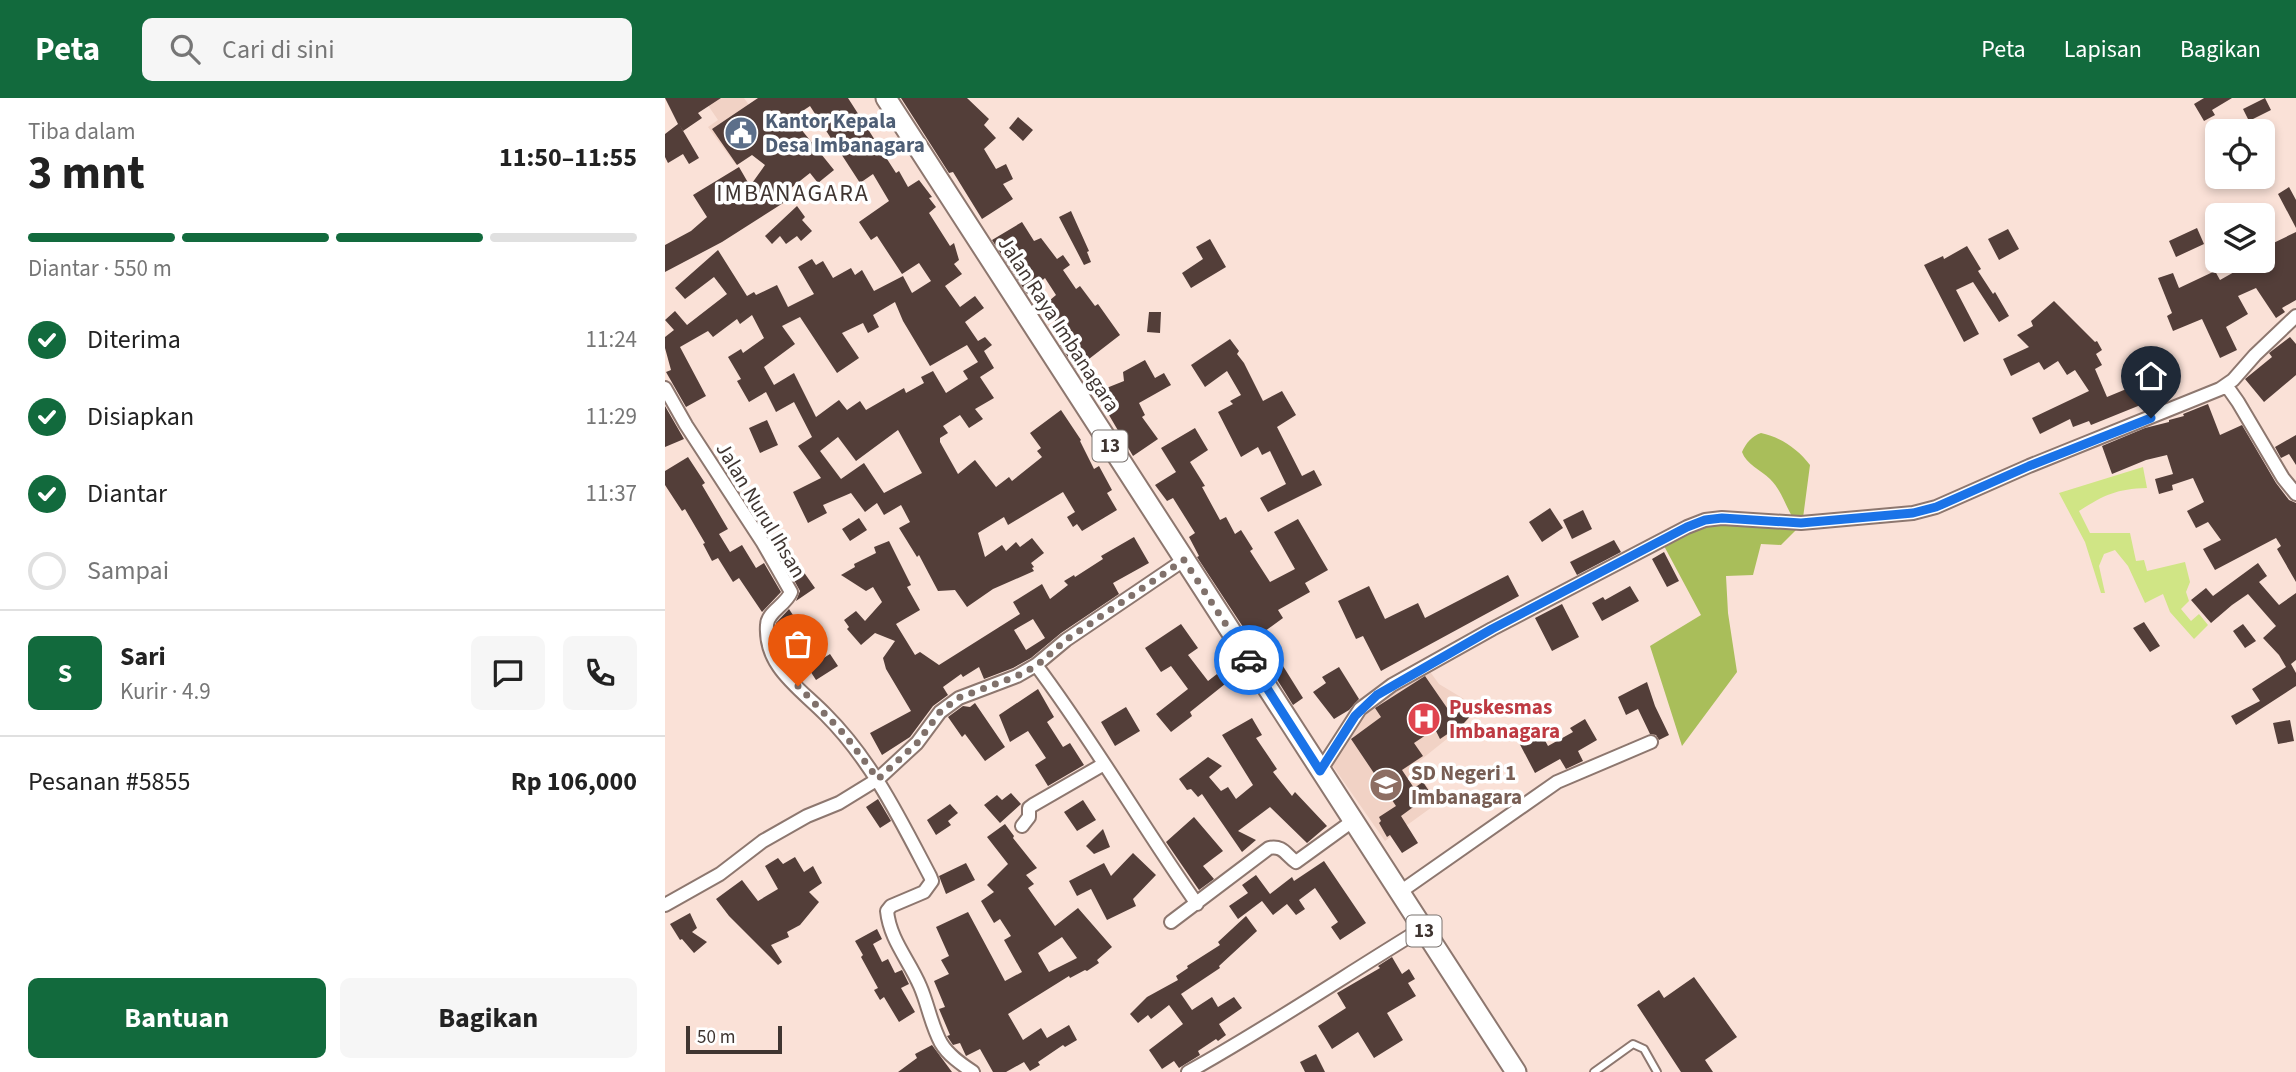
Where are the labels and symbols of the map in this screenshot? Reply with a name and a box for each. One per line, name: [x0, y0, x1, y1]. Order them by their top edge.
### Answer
place label: Kantor Kepala Desa Imbanagara: [765, 106, 925, 160]
public building icon: Kantor Kepala Desa Imbanagara: [722, 114, 760, 152]
district label: IMBANAGARA: [716, 176, 870, 211]
street label: Jalan Raya Imbanagara: [991, 230, 1127, 418]
pin: [2121, 346, 2181, 418]
road number: 13: [1093, 430, 1127, 462]
street label: Jalan Nurul Ihsan: [709, 437, 813, 583]
pin: [768, 614, 828, 686]
courier: [1214, 625, 1284, 695]
place label: Puskesmas Imbanagara: [1449, 692, 1560, 746]
hospital icon: Puskesmas Imbanagara: [1405, 700, 1443, 738]
place label: SD Negeri 1 Imbanagara: [1411, 758, 1522, 812]
school or university icon: SD Negeri 1 Imbanagara: [1367, 766, 1405, 804]
road number: 13: [1407, 916, 1441, 946]
scale bar: [686, 1023, 782, 1055]

